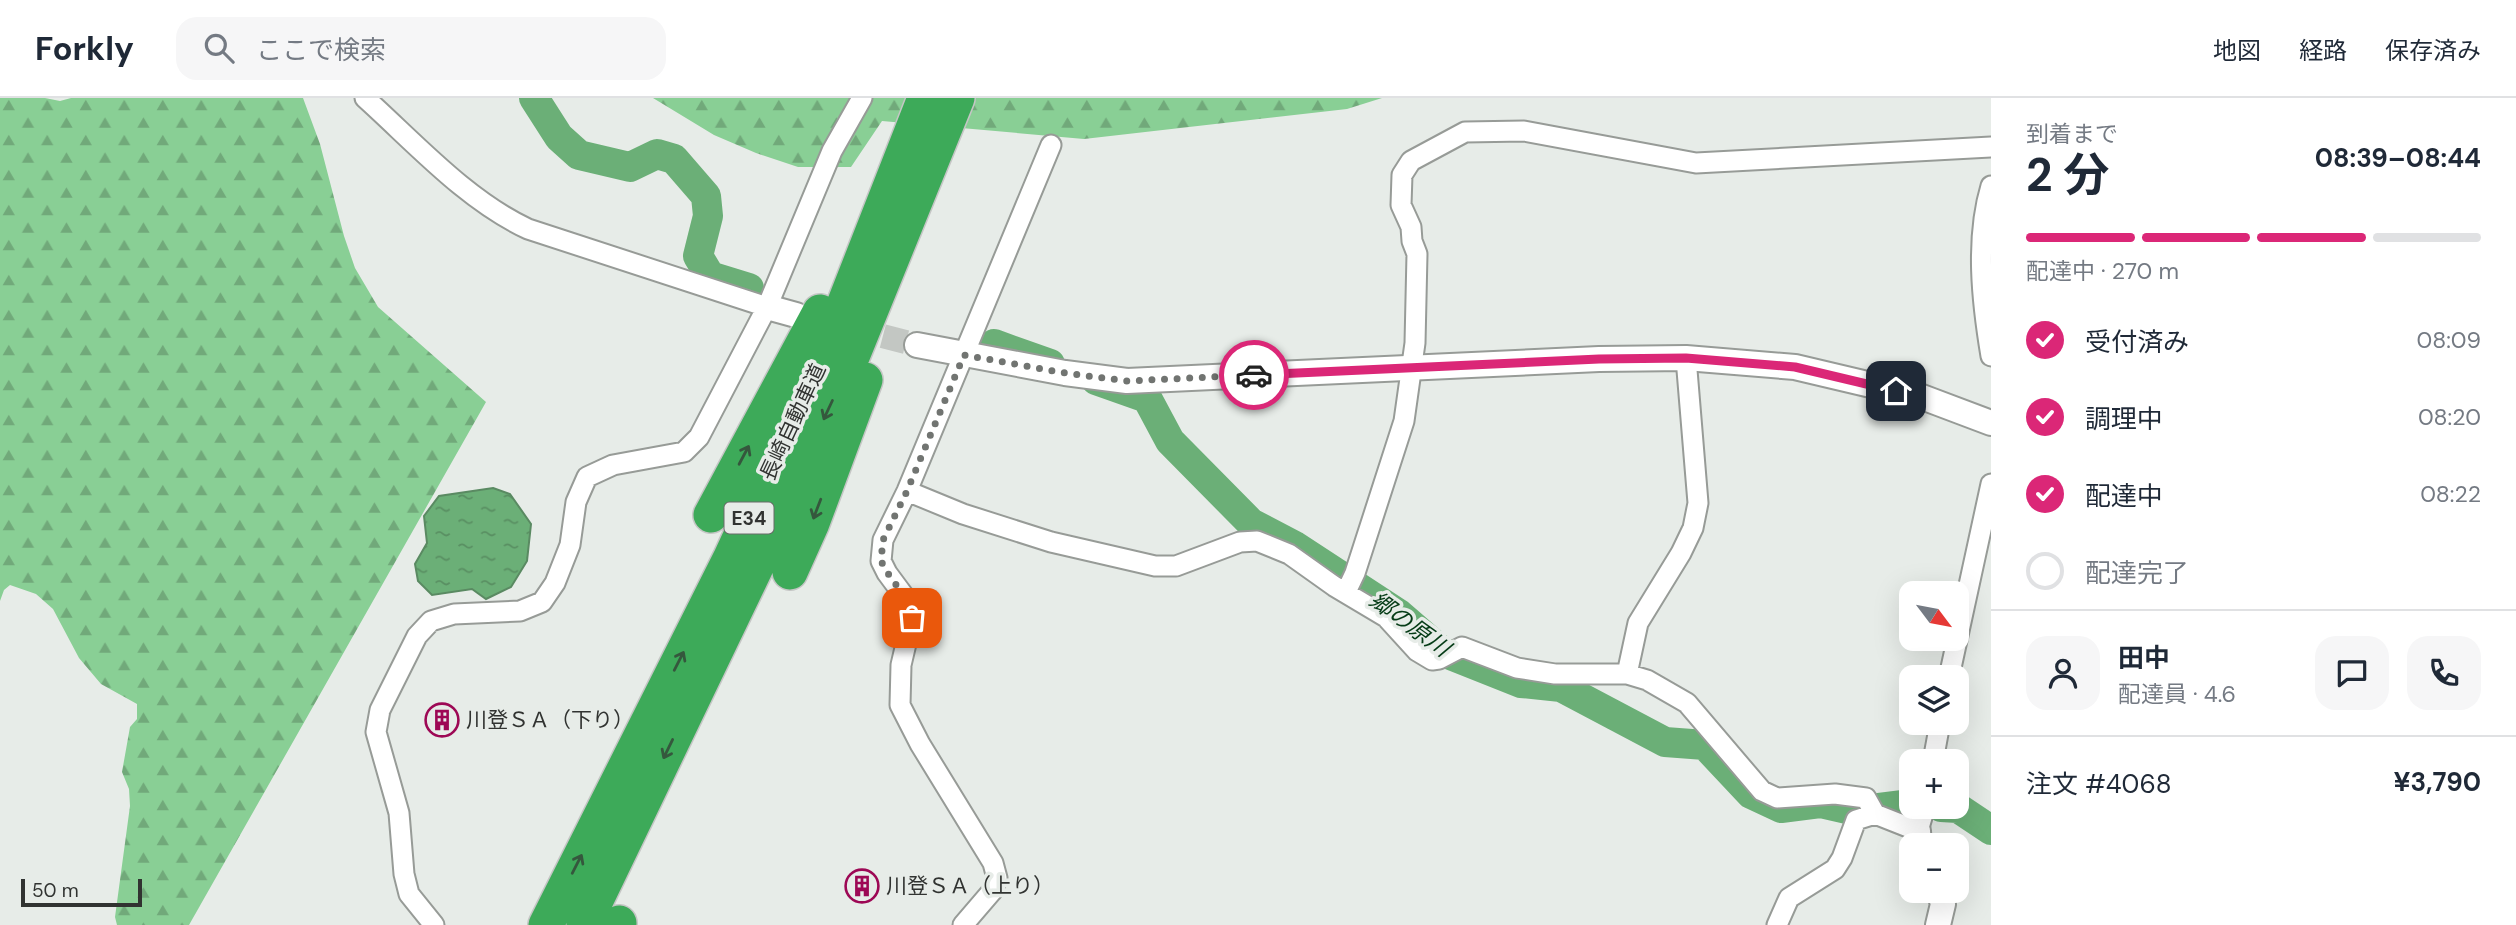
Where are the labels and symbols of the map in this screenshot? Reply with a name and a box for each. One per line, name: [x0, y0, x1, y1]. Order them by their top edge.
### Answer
courier: [1219, 340, 1289, 410]
street label: 長崎自動車道: [754, 359, 832, 485]
pin: [1866, 361, 1926, 421]
one-way arrow: [821, 399, 834, 420]
one-way arrow: [738, 445, 751, 466]
one-way arrow: [810, 498, 822, 520]
road number: E34: [724, 502, 774, 534]
north arrow: [1899, 581, 1969, 651]
water label: 郷の原川: [1364, 585, 1458, 665]
pin: [882, 588, 942, 648]
one-way arrow: [672, 651, 686, 672]
building icon: 川登ＳＡ（下り）: [423, 701, 461, 739]
place label: 川登ＳＡ（下り）: [466, 706, 634, 734]
one-way arrow: [661, 738, 675, 759]
one-way arrow: [570, 854, 584, 875]
building icon: 川登ＳＡ（上り）: [843, 867, 881, 905]
place label: 川登ＳＡ（上り）: [886, 872, 1054, 900]
scale bar: [21, 876, 142, 908]

